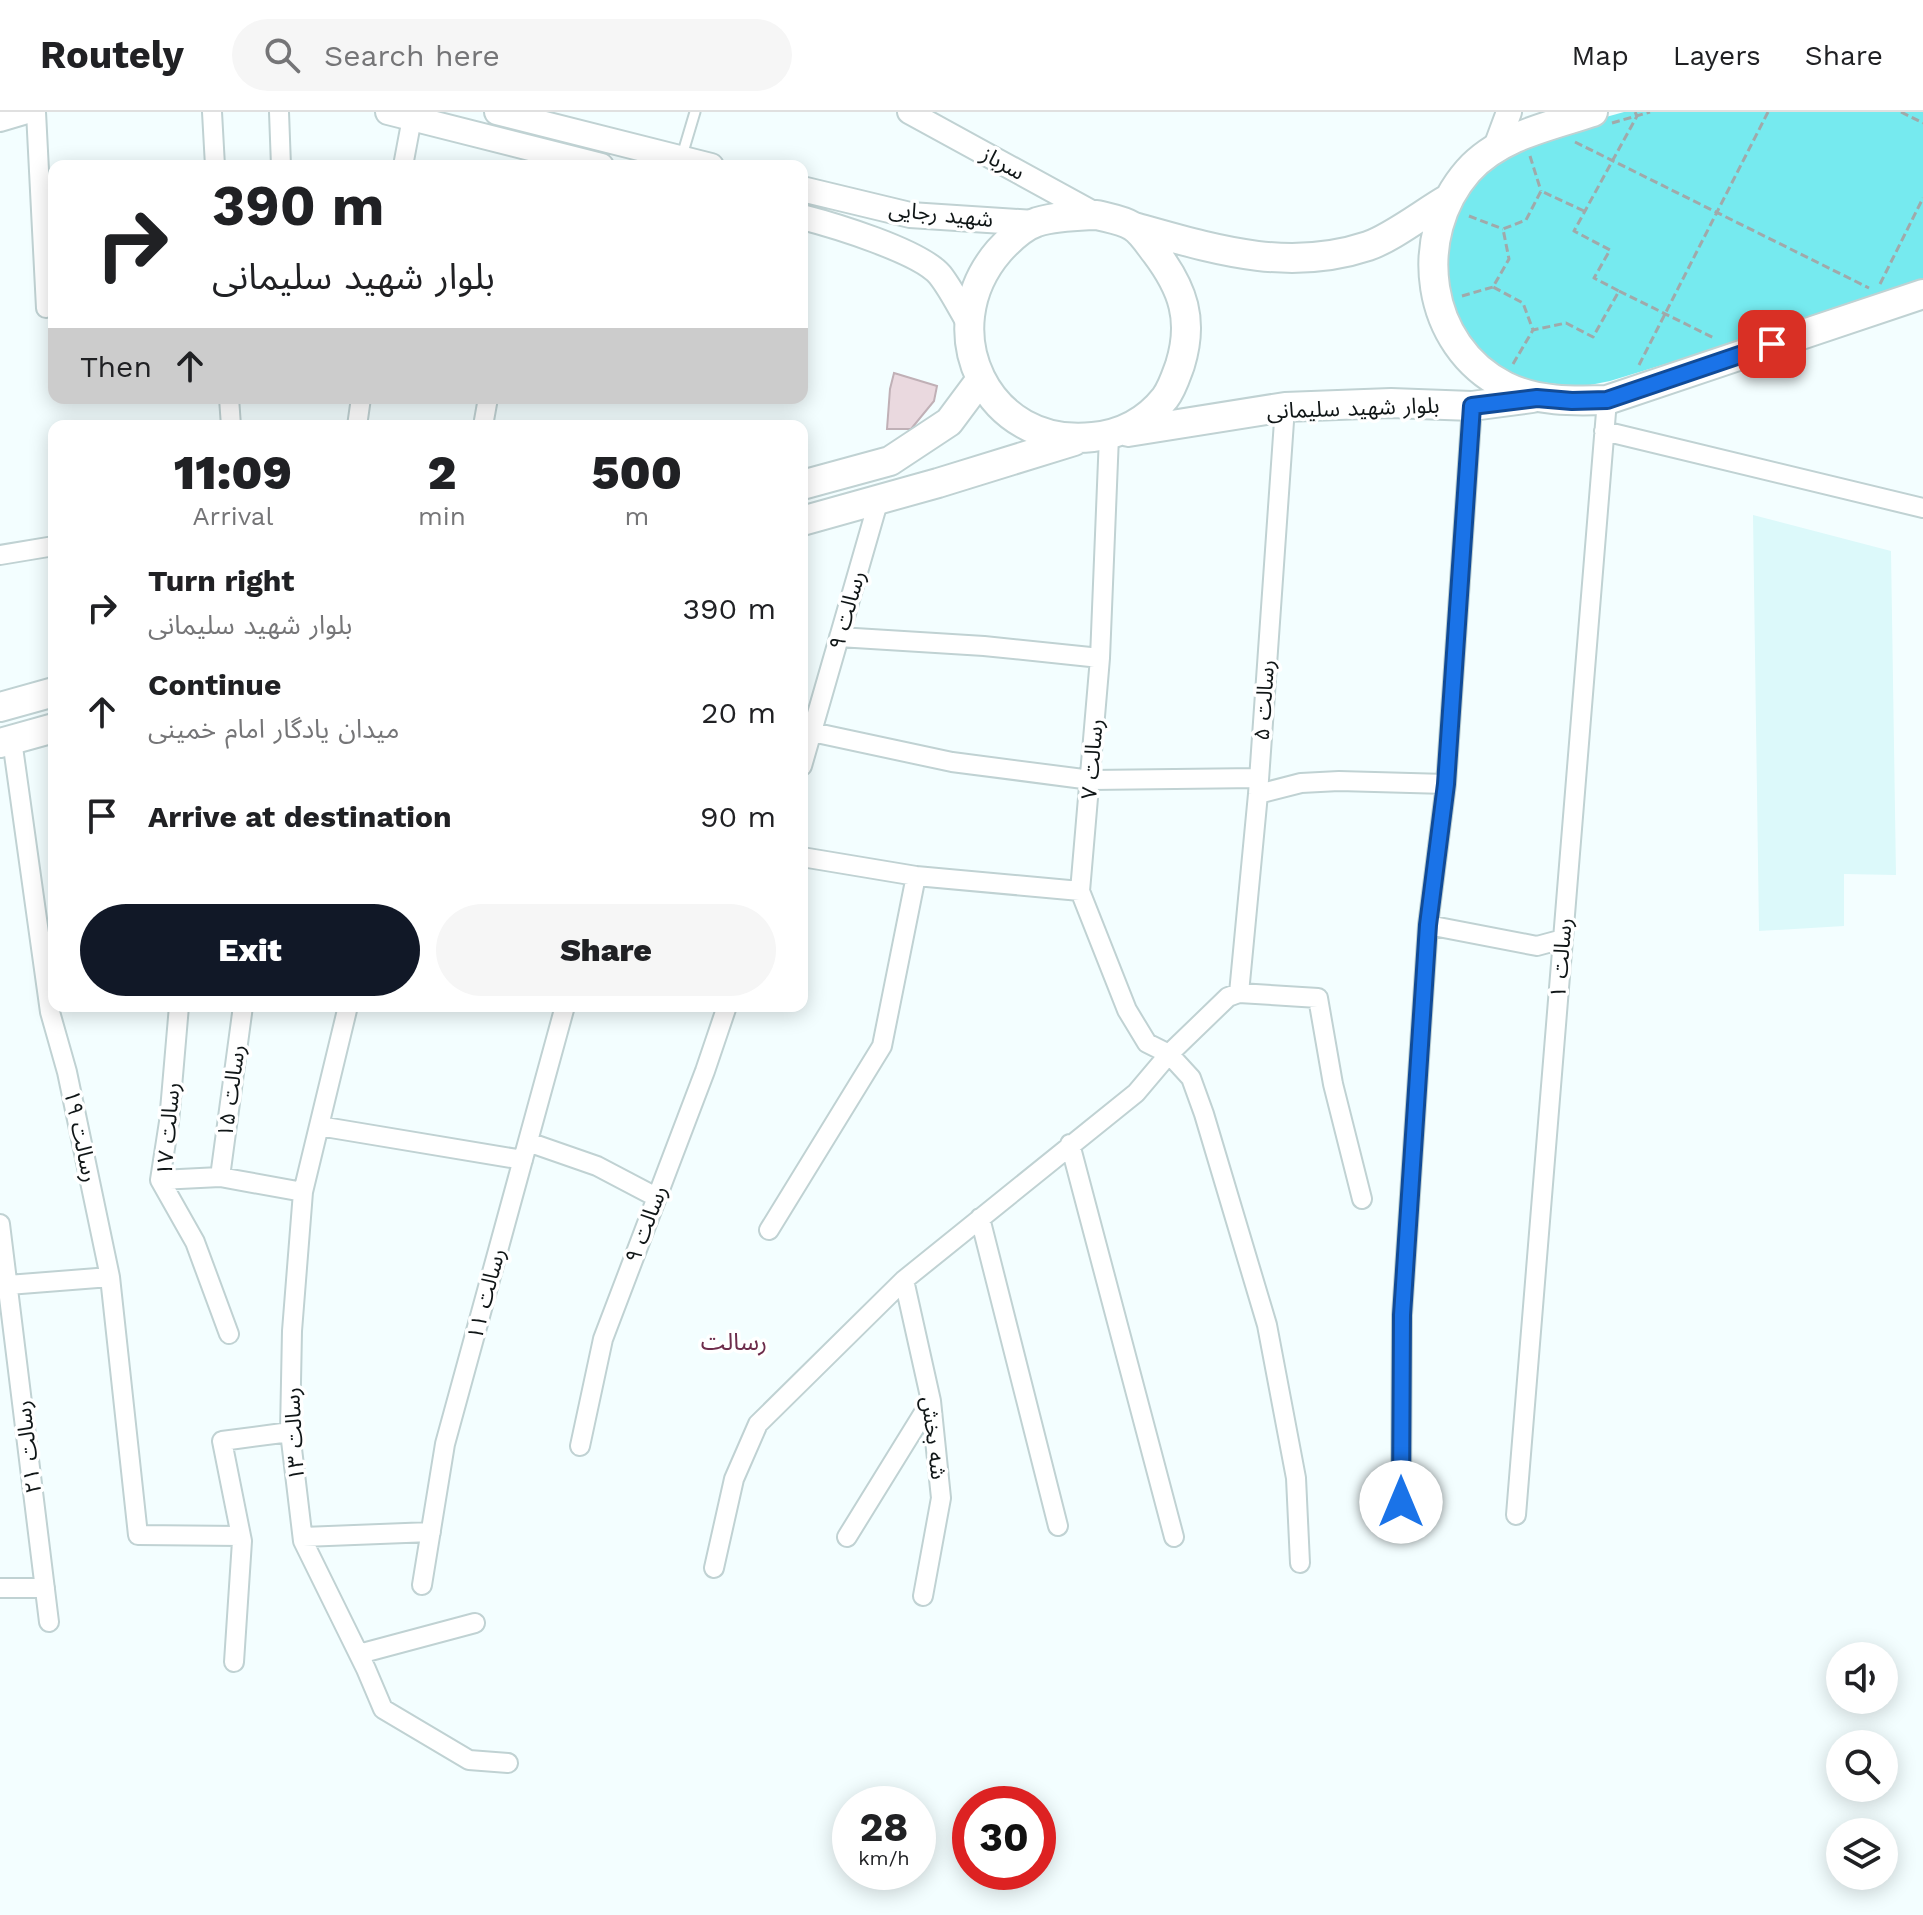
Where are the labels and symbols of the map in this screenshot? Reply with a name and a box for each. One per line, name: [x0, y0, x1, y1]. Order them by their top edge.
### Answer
street label: سرباز: [976, 141, 1029, 186]
street label: شهید رجایی: [887, 196, 995, 233]
pin: [1738, 310, 1806, 378]
street label: بلوار شهید سلیمانی: [1266, 392, 1440, 425]
street label: رسالت ۹: [824, 568, 871, 653]
street label: رسالت ۵: [1249, 659, 1280, 741]
street label: رسالت ۷: [1076, 718, 1109, 800]
street label: رسالت ۱: [1545, 917, 1578, 999]
street label: رسالت ۱۵: [212, 1043, 251, 1139]
street label: رسالت ۱۷: [151, 1081, 186, 1177]
street label: رسالت ۱۹: [58, 1088, 103, 1185]
street label: رسالت ۹: [620, 1182, 673, 1267]
street label: رسالت ۱۱: [462, 1246, 511, 1343]
district label: رسالت: [701, 1328, 767, 1356]
street label: رسالت ۱۳: [279, 1387, 310, 1481]
street label: شه بخش: [917, 1395, 951, 1481]
street label: رسالت ۲۱: [10, 1399, 47, 1495]
position arrow: [1359, 1460, 1443, 1544]
speed limit sign: 30: [952, 1786, 1056, 1890]

